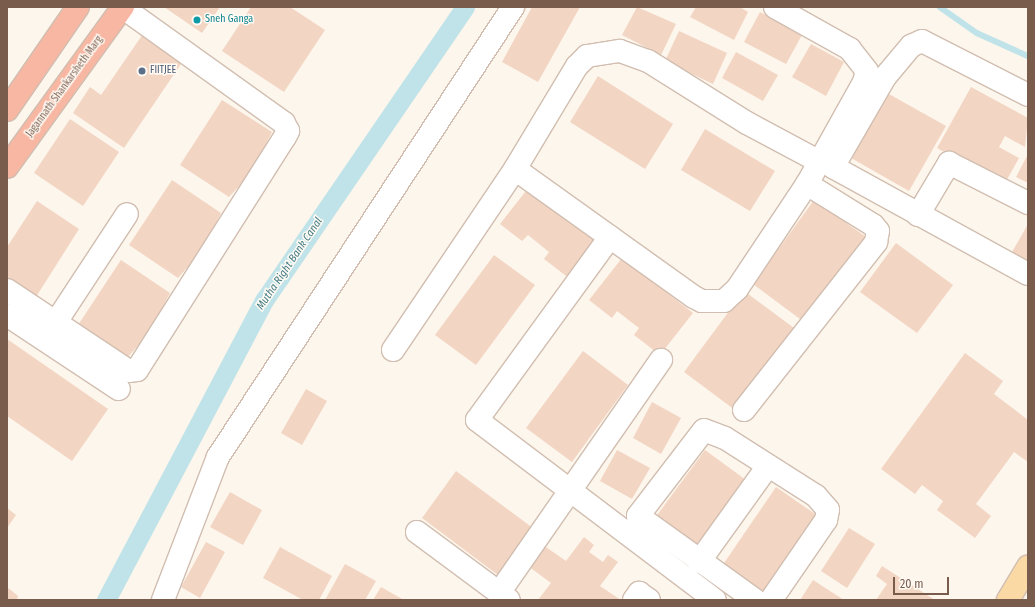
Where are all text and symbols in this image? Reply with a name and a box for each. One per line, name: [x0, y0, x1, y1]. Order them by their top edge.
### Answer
place label: Sneh Ganga: [205, 14, 253, 26]
marker: Sneh Ganga: [192, 15, 202, 25]
street label: Jagannath Shankarsheth Marg: [24, 34, 106, 140]
place label: FIITJEE: [150, 65, 176, 77]
marker: FIITJEE: [137, 66, 147, 76]
water label: Mutha Right Bank Canal: [254, 215, 326, 313]
scale bar: [895, 569, 951, 595]
text: 20 m: [900, 577, 924, 591]

